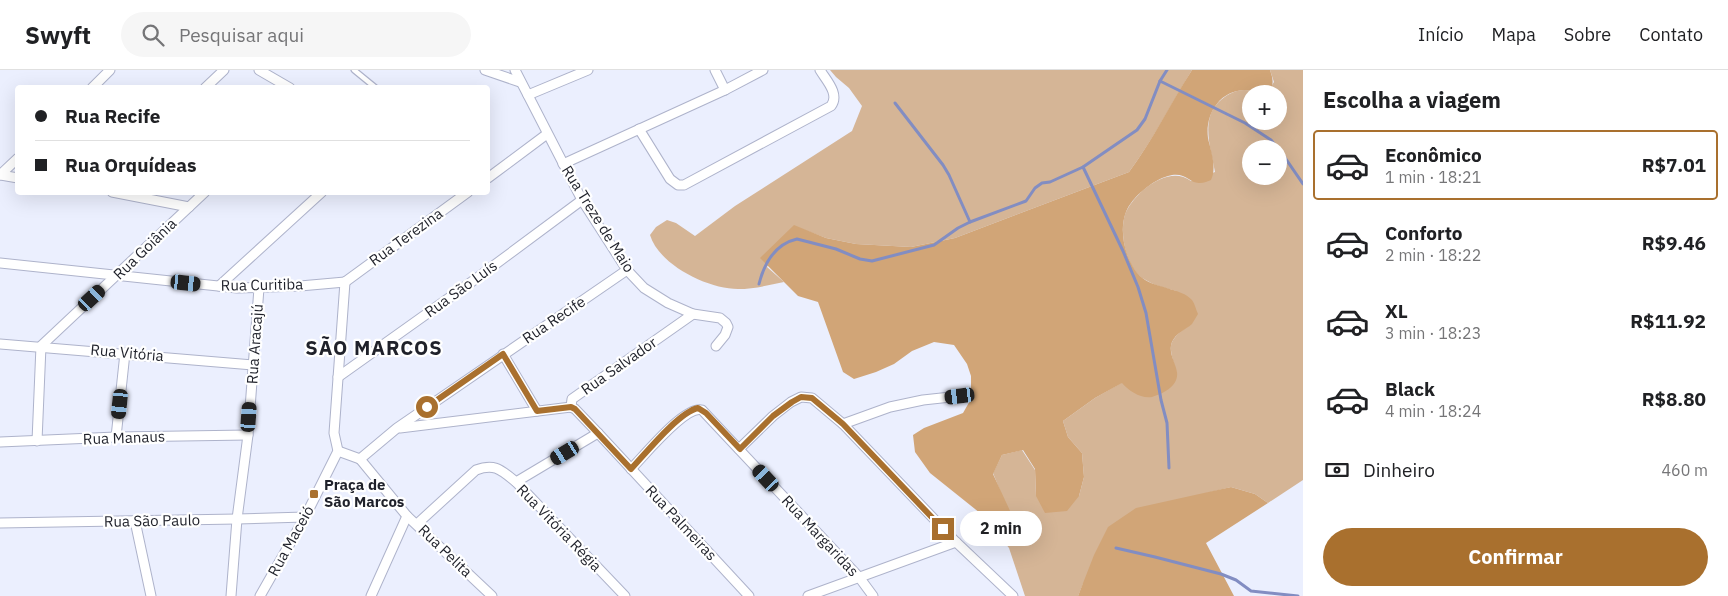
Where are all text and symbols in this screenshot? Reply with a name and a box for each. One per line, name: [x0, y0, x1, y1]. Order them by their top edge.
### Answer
search box: [121, 12, 471, 57]
text: Swyft: [25, 19, 91, 51]
icon: search: [139, 21, 167, 49]
text: Pesquisar aqui: [179, 23, 304, 47]
text: Início: [1418, 23, 1464, 46]
text: Mapa: [1492, 23, 1536, 46]
text: Sobre: [1564, 23, 1611, 46]
text: Contato: [1639, 23, 1703, 46]
map controls: [1242, 85, 1287, 185]
button: +: [1242, 85, 1287, 130]
text: Escolha a viagem: [1323, 85, 1501, 114]
text: Rua Recife: [65, 104, 160, 128]
button: −: [1242, 140, 1287, 185]
icon: car: [1325, 143, 1370, 188]
text: Econômico: [1385, 143, 1482, 167]
text: Rua Orquídeas: [65, 153, 197, 177]
text: R$7.01: [1642, 153, 1706, 177]
street label: Rua Treze de Maio: [558, 162, 639, 276]
text: 1 min · 18:21: [1385, 167, 1481, 187]
street label: Rua Terezina: [365, 204, 446, 270]
street label: Rua Goiânia: [109, 214, 180, 283]
icon: car: [1325, 221, 1370, 266]
text: Conforto: [1385, 221, 1463, 245]
text: R$9.46: [1642, 231, 1706, 255]
text: 2 min · 18:22: [1385, 245, 1481, 265]
street label: Rua São Luís: [421, 256, 501, 321]
car: [170, 274, 201, 292]
street label: Rua Curitiba: [221, 274, 303, 295]
car: [75, 282, 108, 314]
street label: Rua Recife: [519, 292, 589, 347]
icon: car: [1325, 299, 1370, 344]
text: XL: [1385, 299, 1408, 323]
street label: Rua Aracajú: [242, 303, 267, 385]
text: R$11.92: [1630, 309, 1706, 333]
text: 3 min · 18:23: [1385, 323, 1481, 343]
street label: Rua Salvador: [577, 332, 661, 399]
district label: SÃO MARCOS: [305, 334, 443, 361]
street label: Rua Vitória: [90, 340, 164, 365]
icon: car: [1325, 377, 1370, 422]
text: Black: [1385, 377, 1435, 401]
car: [944, 387, 975, 405]
text: R$8.80: [1642, 387, 1706, 411]
car: [110, 388, 129, 420]
route start: [416, 396, 438, 418]
text: 4 min · 18:24: [1385, 401, 1481, 421]
car: [240, 402, 257, 432]
street label: Rua Manaus: [83, 427, 165, 448]
car: [548, 439, 581, 467]
icon: cash: [1323, 456, 1351, 484]
text: Dinheiro: [1363, 458, 1435, 482]
text: 460 m: [1661, 460, 1708, 480]
car: [750, 462, 781, 494]
place label: Praça de São Marcos: [324, 475, 405, 511]
street label: Rua Vitória Régia: [513, 480, 606, 575]
street label: Rua Palmeiras: [641, 481, 721, 564]
marker: Praça de São Marcos: [308, 488, 320, 500]
street label: Rua Margaridas: [778, 491, 863, 580]
street label: Rua Maceió: [263, 502, 318, 579]
street label: Rua São Paulo: [104, 510, 200, 531]
callout: 2 min: [960, 512, 1043, 546]
route end: [932, 518, 954, 540]
text: 2 min: [980, 518, 1022, 538]
street label: Rua Pelita: [414, 520, 476, 581]
button: Confirmar: [1323, 528, 1708, 586]

